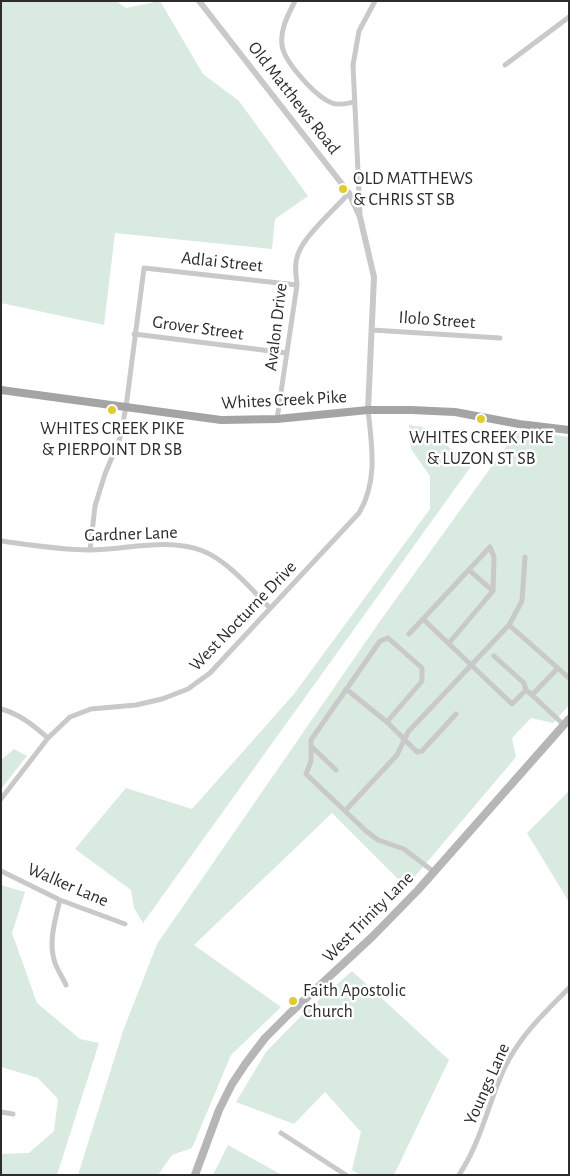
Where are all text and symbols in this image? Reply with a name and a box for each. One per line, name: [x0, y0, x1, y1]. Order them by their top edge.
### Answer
street label: Old Matthews Road: [243, 37, 345, 159]
place label: OLD MATTHEWS & CHRIS ST SB: [353, 168, 473, 210]
marker: OLD MATTHEWS & CHRIS ST SB: [337, 183, 349, 195]
street label: Adlai Street: [180, 247, 264, 277]
street label: Avalon Drive: [260, 282, 292, 372]
street label: Ilolo Street: [398, 307, 476, 333]
street label: Grover Street: [151, 311, 245, 345]
street label: Whites Creek Pike: [221, 386, 347, 414]
marker: WHITES CREEK PIKE & PIERPOINT DR SB: [106, 404, 118, 416]
marker: WHITES CREEK PIKE & LUZON ST SB: [475, 413, 487, 425]
place label: WHITES CREEK PIKE & PIERPOINT DR SB: [40, 418, 184, 460]
place label: WHITES CREEK PIKE & LUZON ST SB: [409, 427, 553, 469]
street label: Gardner Lane: [84, 522, 178, 546]
street label: West Nocturne Drive: [185, 556, 301, 676]
street label: Walker Lane: [24, 858, 112, 912]
street label: West Trinity Lane: [318, 867, 418, 967]
place label: Faith Apostolic Church: [303, 980, 406, 1022]
marker: Faith Apostolic Church: [287, 995, 299, 1007]
street label: Youngs Lane: [459, 1040, 515, 1128]

